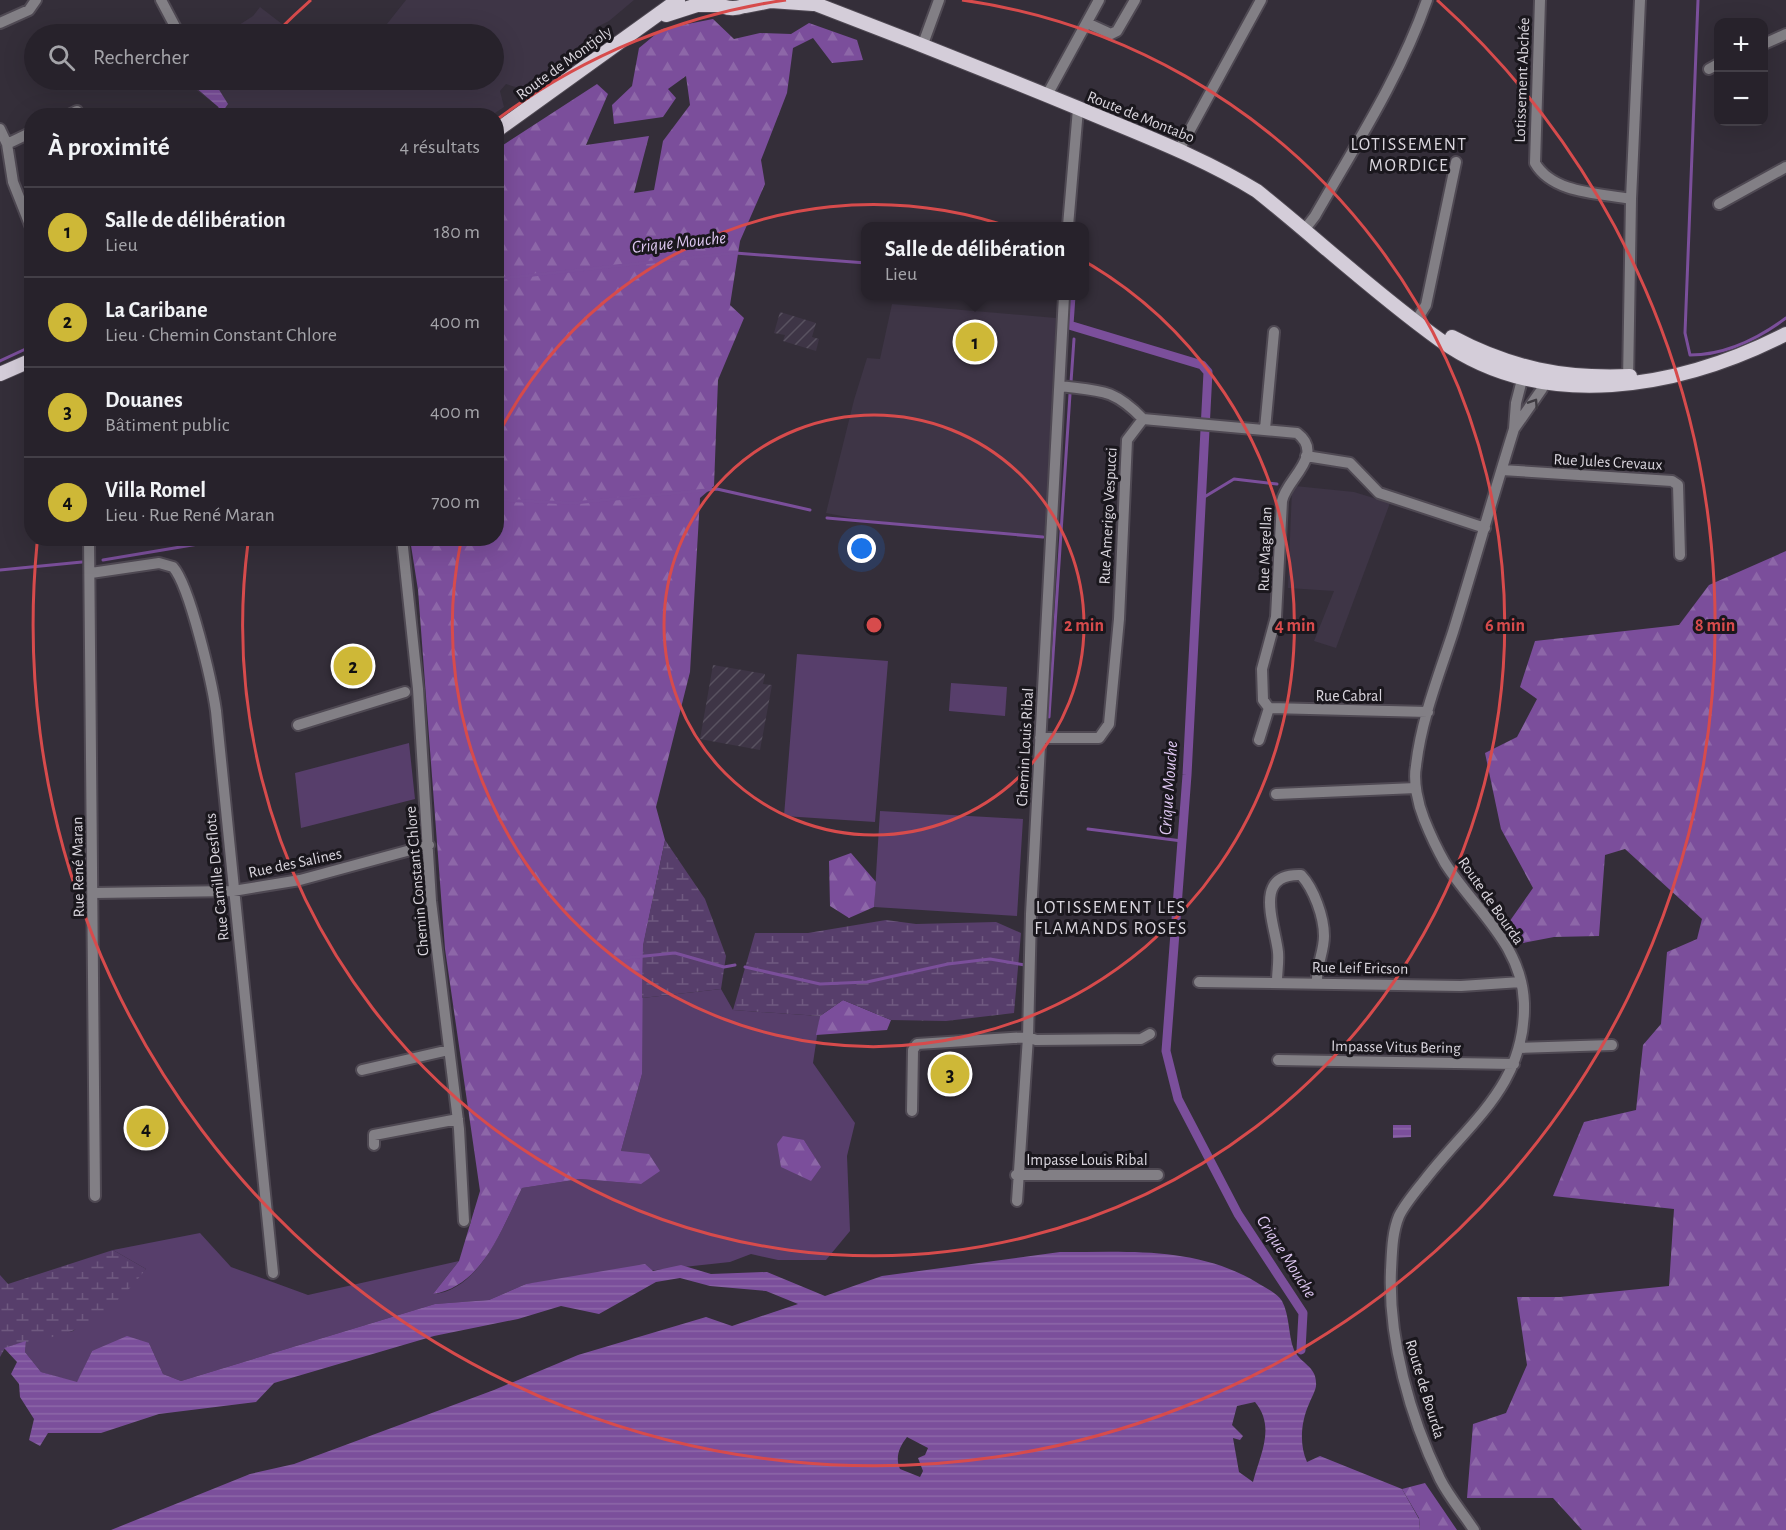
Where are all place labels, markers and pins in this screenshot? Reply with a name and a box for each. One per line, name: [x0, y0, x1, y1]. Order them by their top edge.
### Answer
pin: 1: [956, 320, 994, 364]
centre of rings: [864, 615, 884, 635]
pin: 2: [334, 644, 372, 688]
pin: 3: [930, 1052, 970, 1096]
pin: 4: [126, 1106, 166, 1150]

